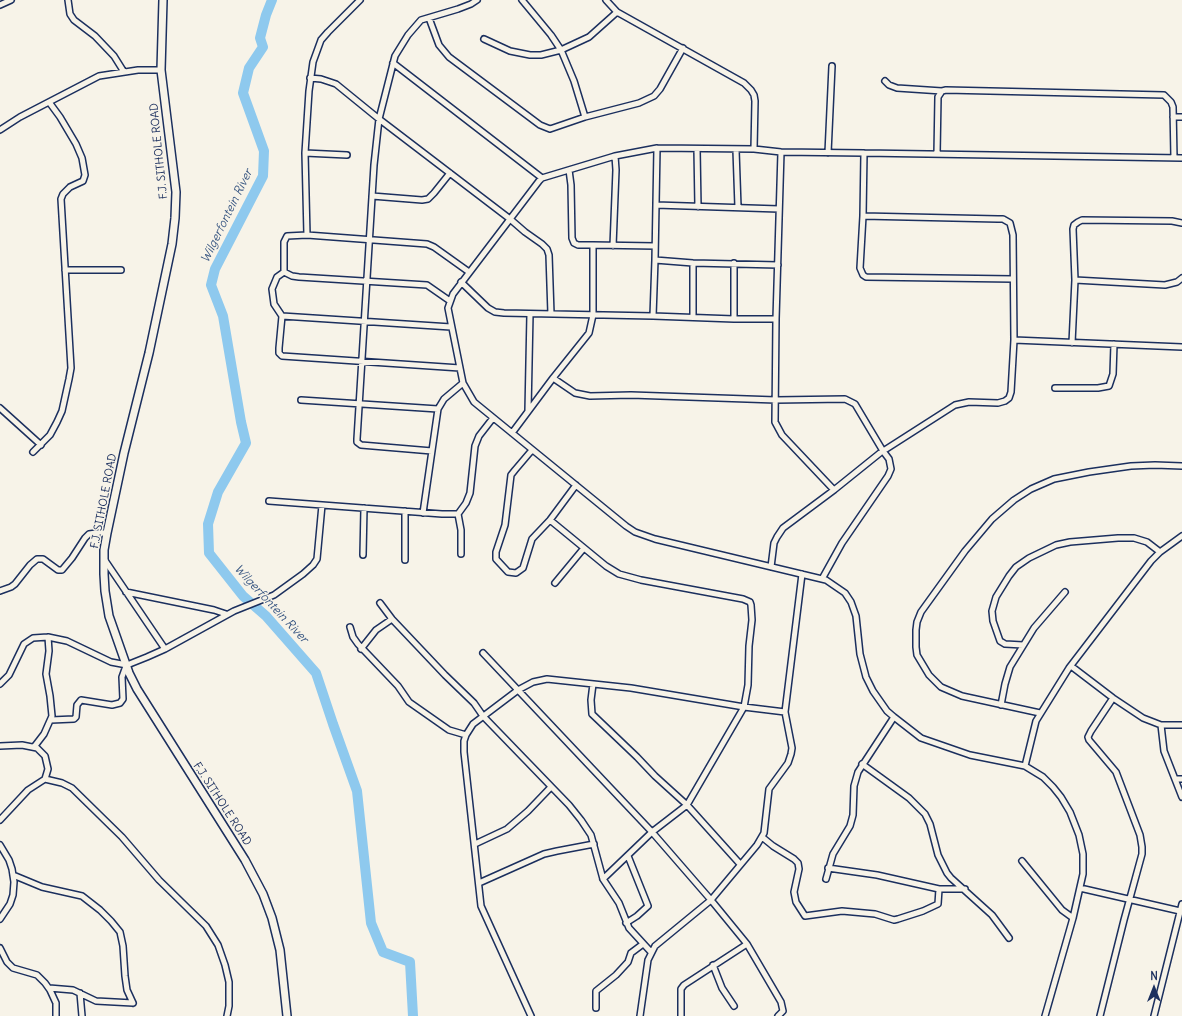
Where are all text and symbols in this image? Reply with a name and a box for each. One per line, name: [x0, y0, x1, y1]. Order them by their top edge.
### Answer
street label: F.J. SITHOLE ROAD: [147, 102, 171, 200]
water label: Wilgerfontein River: [198, 167, 256, 265]
street label: F.J. SITHOLE ROAD: [88, 452, 120, 550]
water label: Wilgerfontein River: [231, 562, 311, 646]
street label: F.J. SITHOLE ROAD: [190, 760, 254, 848]
north arrow: [1134, 968, 1174, 1008]
text: N: [1150, 969, 1158, 983]

